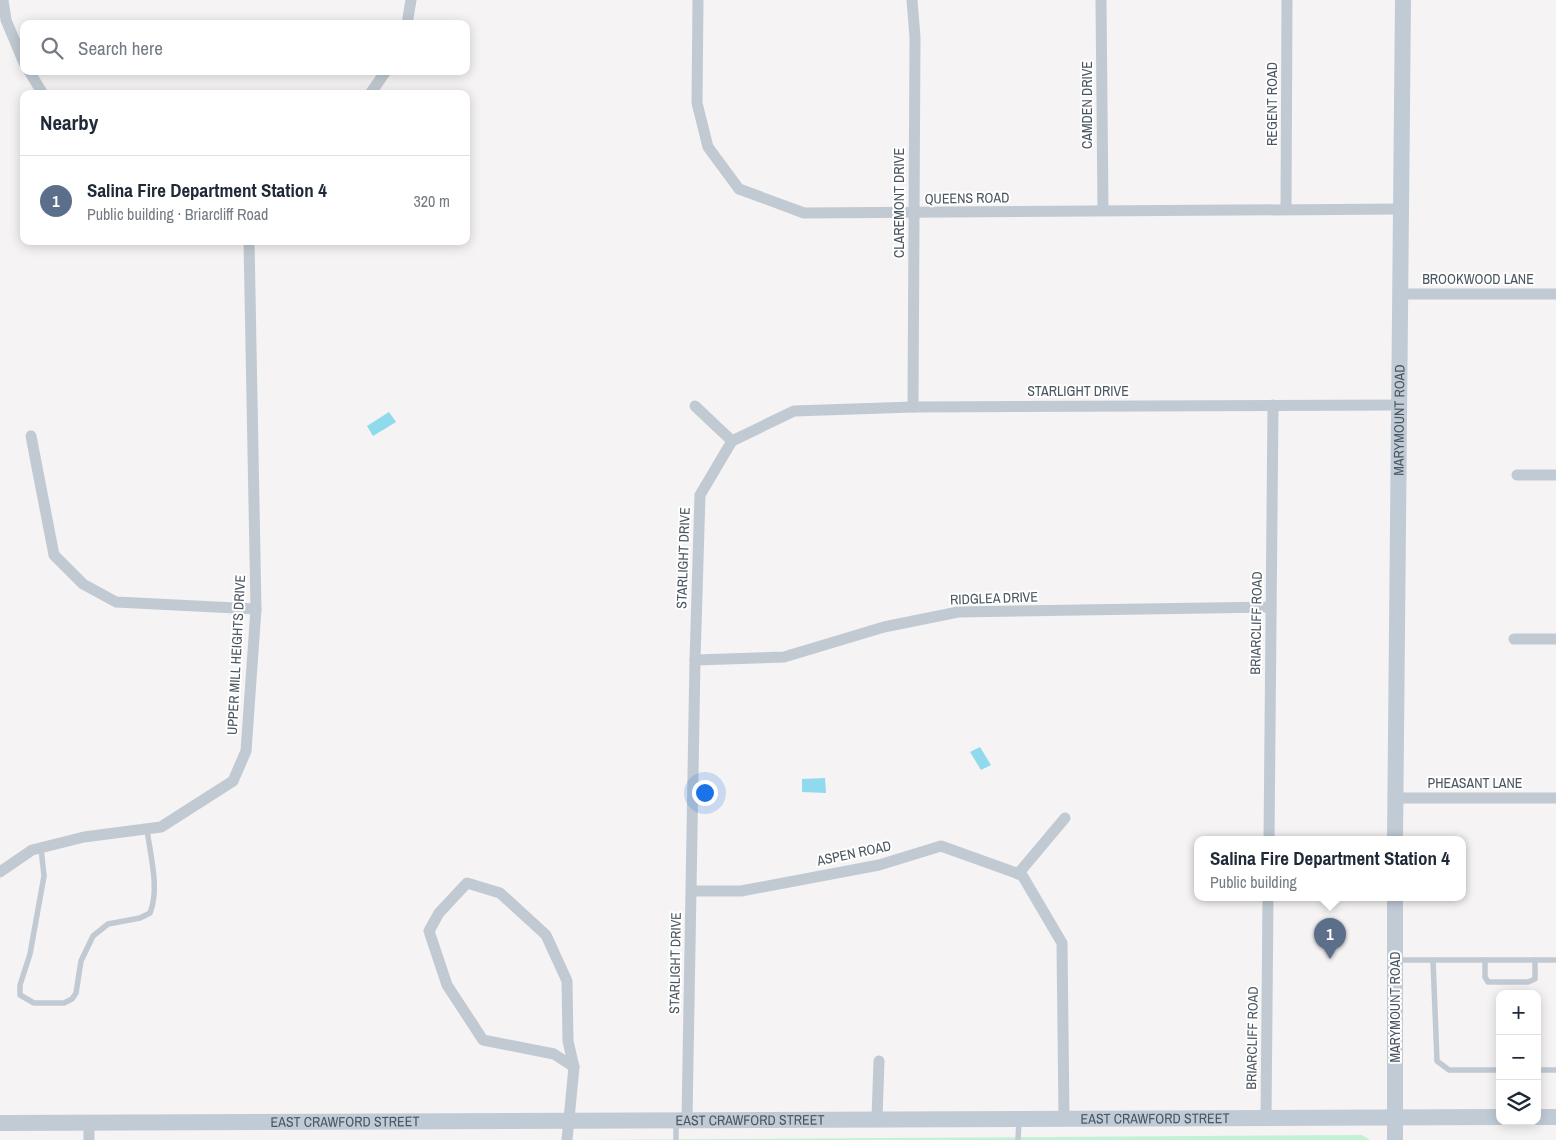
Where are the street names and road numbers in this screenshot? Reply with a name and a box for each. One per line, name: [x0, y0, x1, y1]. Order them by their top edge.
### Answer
street label: CAMDEN DRIVE: [1078, 61, 1096, 149]
street label: REGENT ROAD: [1263, 62, 1281, 146]
street label: CLAREMONT DRIVE: [890, 148, 908, 258]
street label: QUEENS ROAD: [924, 188, 1010, 208]
street label: BROOKWOOD LANE: [1422, 270, 1534, 288]
street label: MARYMOUNT ROAD: [1389, 364, 1409, 476]
street label: STARLIGHT DRIVE: [1027, 382, 1129, 400]
street label: STARLIGHT DRIVE: [672, 507, 694, 609]
street label: BRIARCLIFF ROAD: [1246, 571, 1266, 675]
street label: UPPER MILL HEIGHTS DRIVE: [223, 574, 249, 736]
street label: RIDGLEA DRIVE: [950, 587, 1038, 609]
street label: PHEASANT LANE: [1428, 774, 1522, 792]
street label: ASPEN ROAD: [814, 836, 893, 870]
street label: STARLIGHT DRIVE: [665, 912, 685, 1014]
street label: MARYMOUNT ROAD: [1386, 951, 1404, 1063]
street label: BRIARCLIFF ROAD: [1242, 986, 1262, 1090]
street label: EAST CRAWFORD STREET: [1081, 1109, 1229, 1128]
street label: EAST CRAWFORD STREET: [676, 1111, 824, 1129]
street label: EAST CRAWFORD STREET: [271, 1112, 419, 1131]

